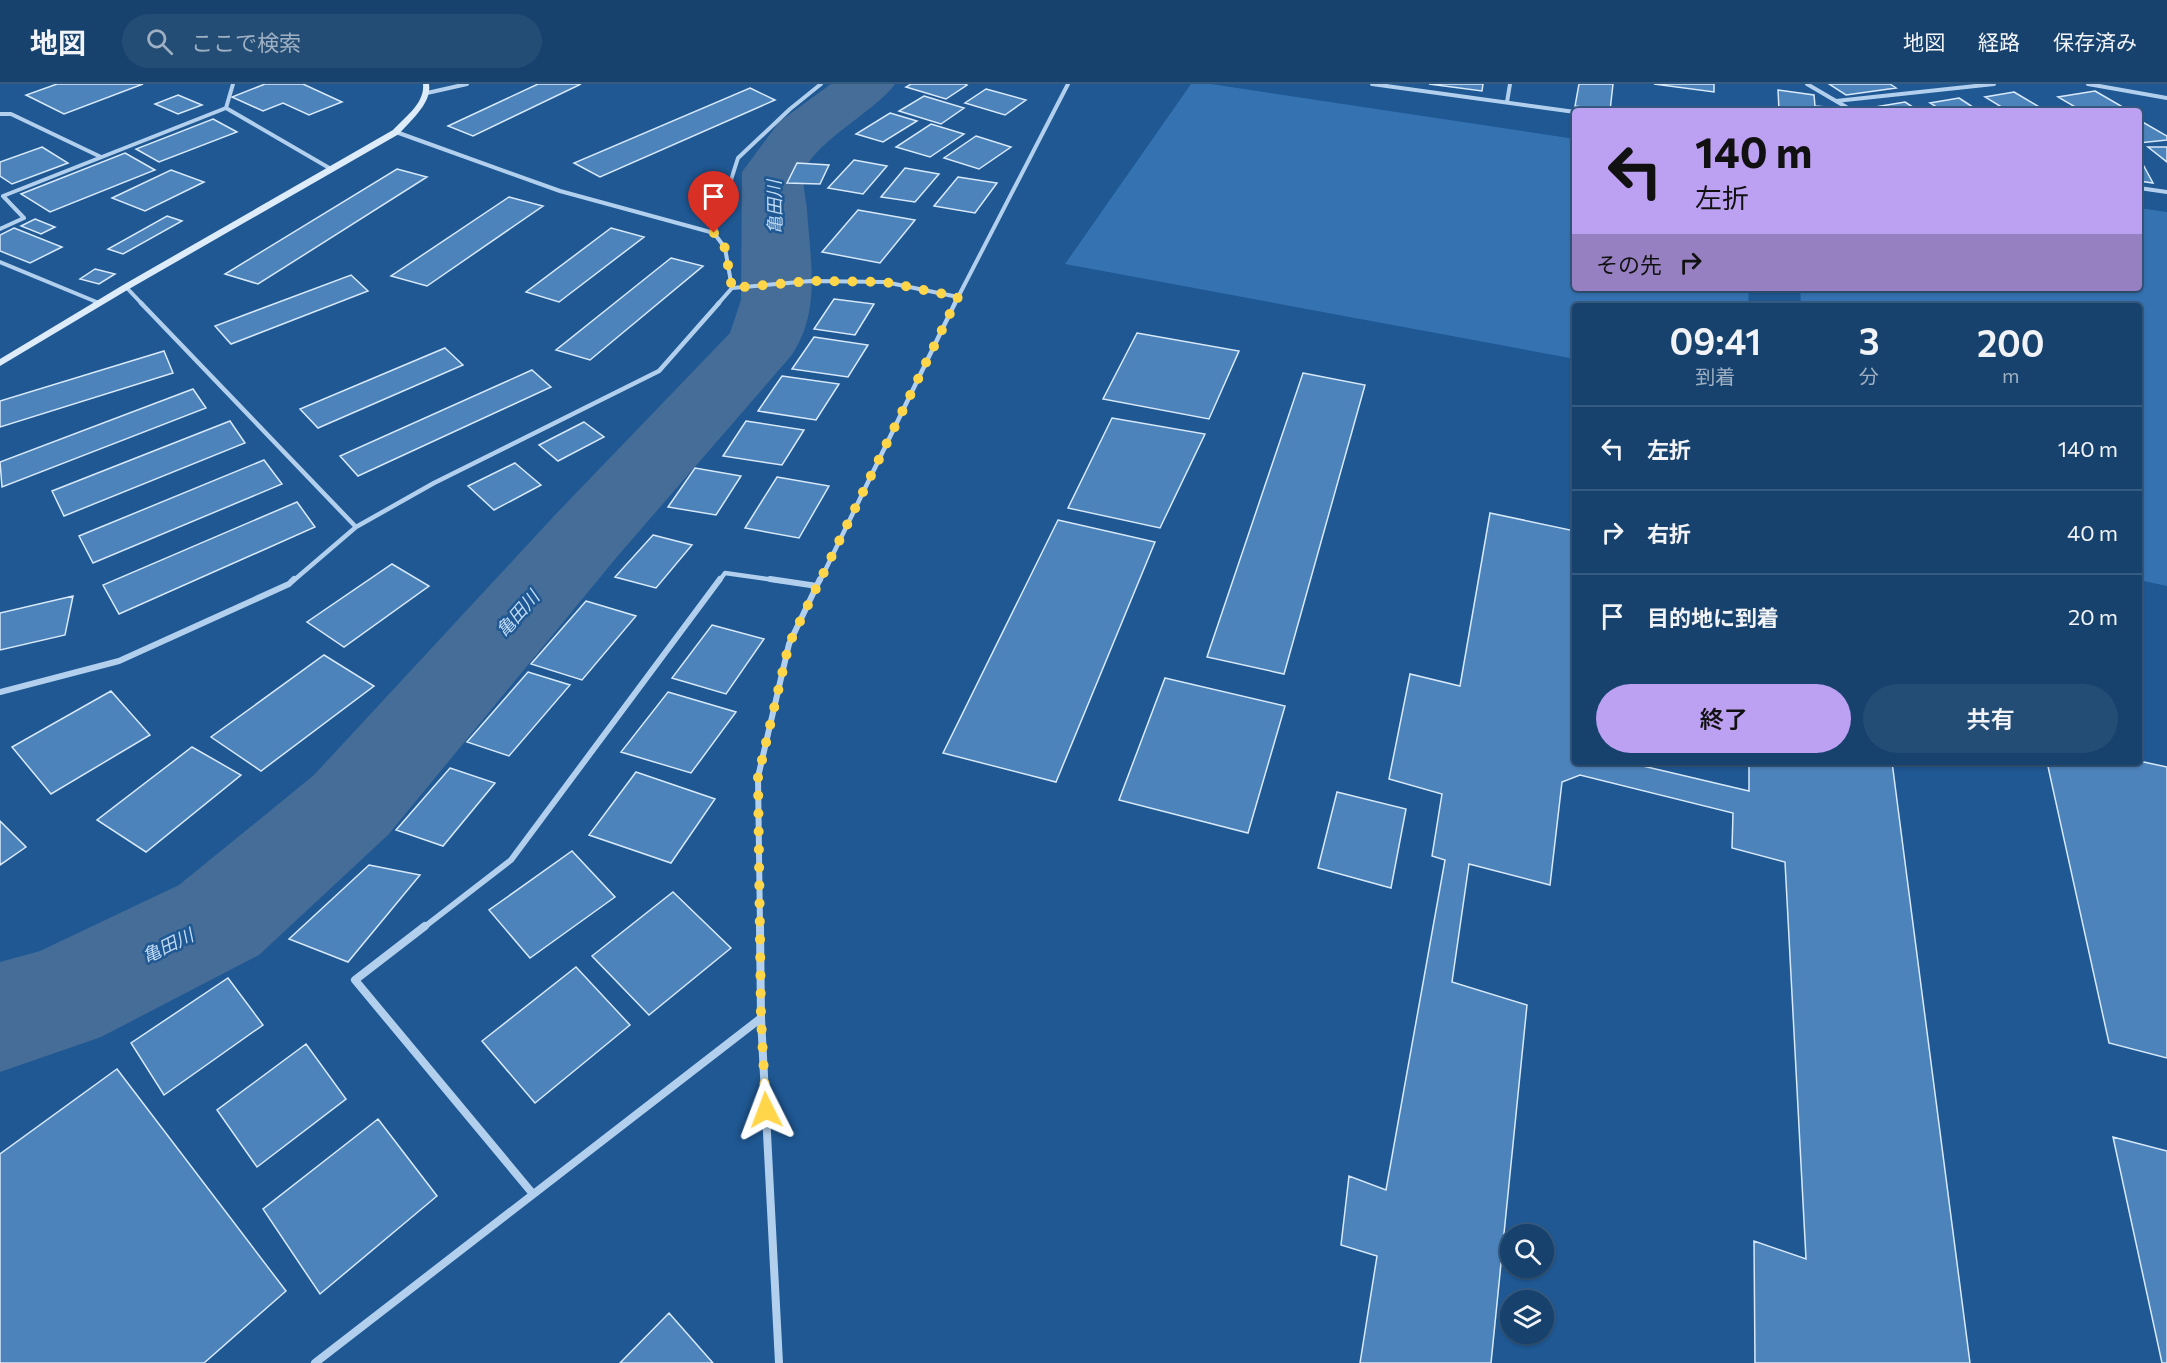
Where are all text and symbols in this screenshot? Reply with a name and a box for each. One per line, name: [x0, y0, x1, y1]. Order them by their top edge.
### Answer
search box: [122, 14, 542, 68]
text: 地図: [30, 25, 86, 59]
icon: search: [143, 25, 176, 58]
text: ここで検索: [191, 29, 301, 56]
text: 地図: [1903, 29, 1945, 54]
text: 経路: [1978, 29, 2020, 54]
text: 保存済み: [2053, 29, 2137, 54]
text: 140 m: [1695, 125, 1812, 177]
icon: left: [1596, 132, 1674, 210]
pin: [688, 171, 739, 233]
water label: 亀田川: [762, 178, 785, 234]
icon: arrive: [697, 180, 730, 213]
text: 左折: [1695, 181, 1749, 214]
icon: right: [1674, 246, 1707, 279]
text: その先: [1596, 251, 1662, 278]
text: 09:41: [1669, 318, 1761, 362]
text: 3: [1859, 318, 1880, 362]
text: 200: [1977, 320, 2045, 364]
text: m: [2002, 363, 2019, 387]
text: 到着: [1695, 364, 1735, 388]
text: 分: [1859, 364, 1879, 388]
icon: left: [1596, 432, 1629, 465]
text: 140 m: [2058, 435, 2118, 462]
text: 左折: [1647, 436, 1691, 463]
icon: right: [1596, 516, 1629, 549]
text: 40 m: [2067, 519, 2118, 546]
text: 右折: [1647, 520, 1691, 547]
water label: 亀田川: [491, 584, 545, 641]
icon: arrive: [1596, 600, 1629, 633]
text: 20 m: [2068, 603, 2118, 630]
text: 目的地に到着: [1647, 604, 1779, 631]
button: 終了: [1596, 684, 1851, 753]
button: 共有: [1863, 684, 2118, 753]
water label: 亀田川: [138, 923, 198, 967]
position arrow: [734, 1078, 798, 1142]
map controls: [1500, 1224, 1554, 1344]
button: search: [1500, 1224, 1554, 1278]
button: layers: [1500, 1290, 1554, 1344]

